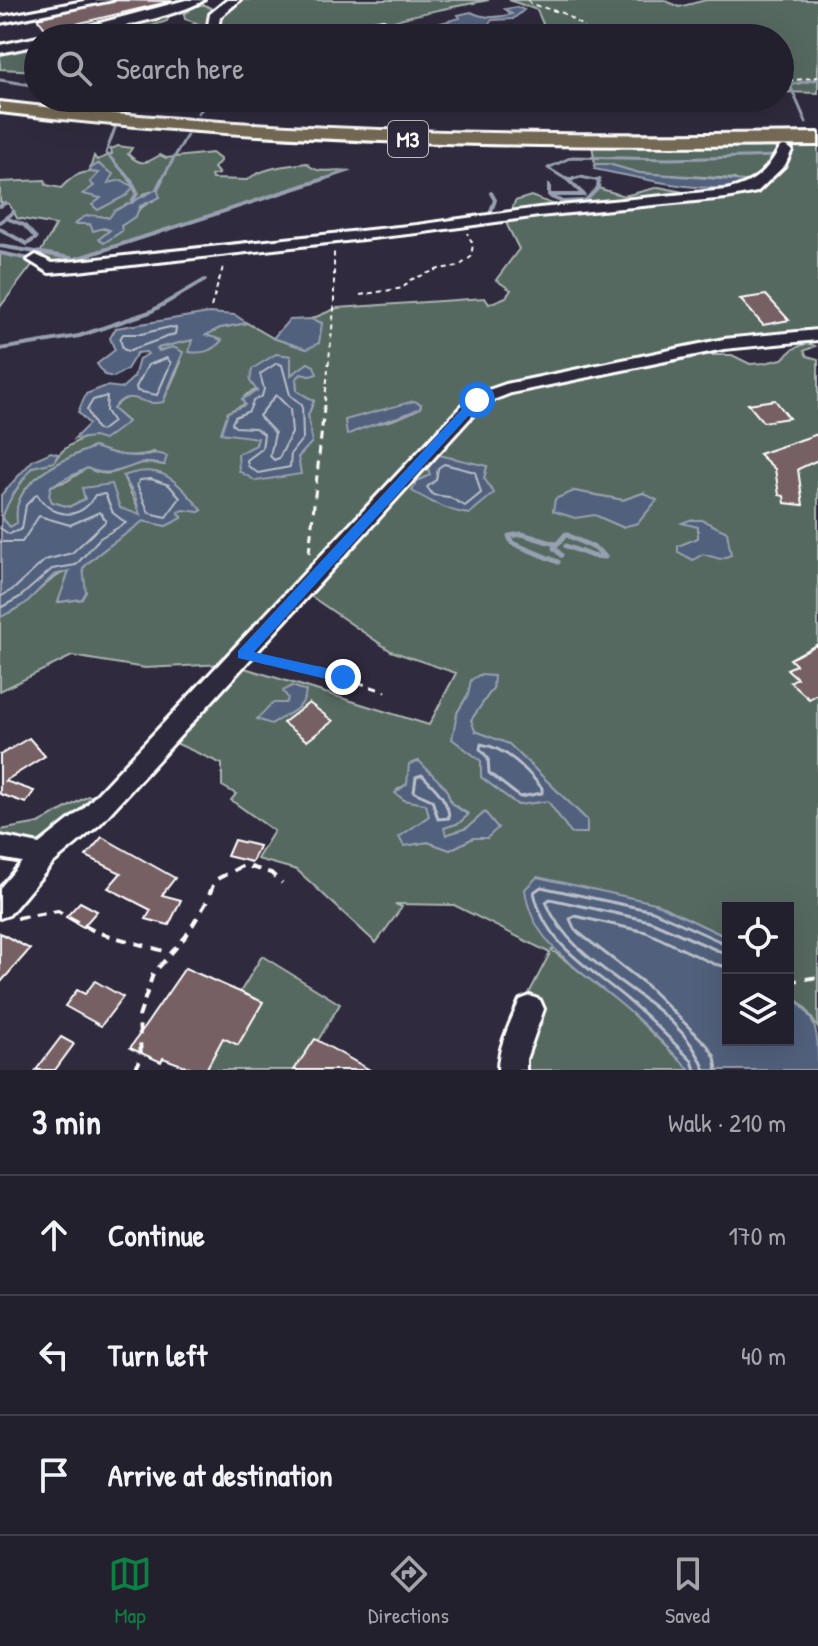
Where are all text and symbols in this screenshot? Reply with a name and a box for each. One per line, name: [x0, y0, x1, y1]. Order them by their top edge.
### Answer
search box: [24, 24, 794, 112]
icon: search: [52, 46, 96, 90]
text: Search here: [116, 48, 244, 88]
road number: M3: [388, 121, 428, 157]
route start: [459, 382, 495, 418]
route end: [325, 659, 361, 695]
map controls: [722, 902, 794, 1046]
button: locate: [722, 902, 794, 974]
button: layers: [722, 974, 794, 1046]
text: 3 min: [32, 1099, 101, 1145]
text: Walk · 210 m: [668, 1105, 786, 1140]
icon: ahead: [32, 1213, 76, 1257]
text: Continue: [108, 1215, 205, 1255]
text: 170 m: [728, 1218, 786, 1253]
icon: left: [32, 1333, 76, 1377]
text: Turn left: [108, 1335, 207, 1375]
text: 40 m: [741, 1338, 786, 1373]
icon: arrive: [32, 1453, 76, 1497]
text: Arrive at destination: [108, 1455, 333, 1495]
tab: Map: [108, 1552, 152, 1630]
tab: Directions: [368, 1552, 449, 1630]
tab: Saved: [665, 1552, 710, 1630]

